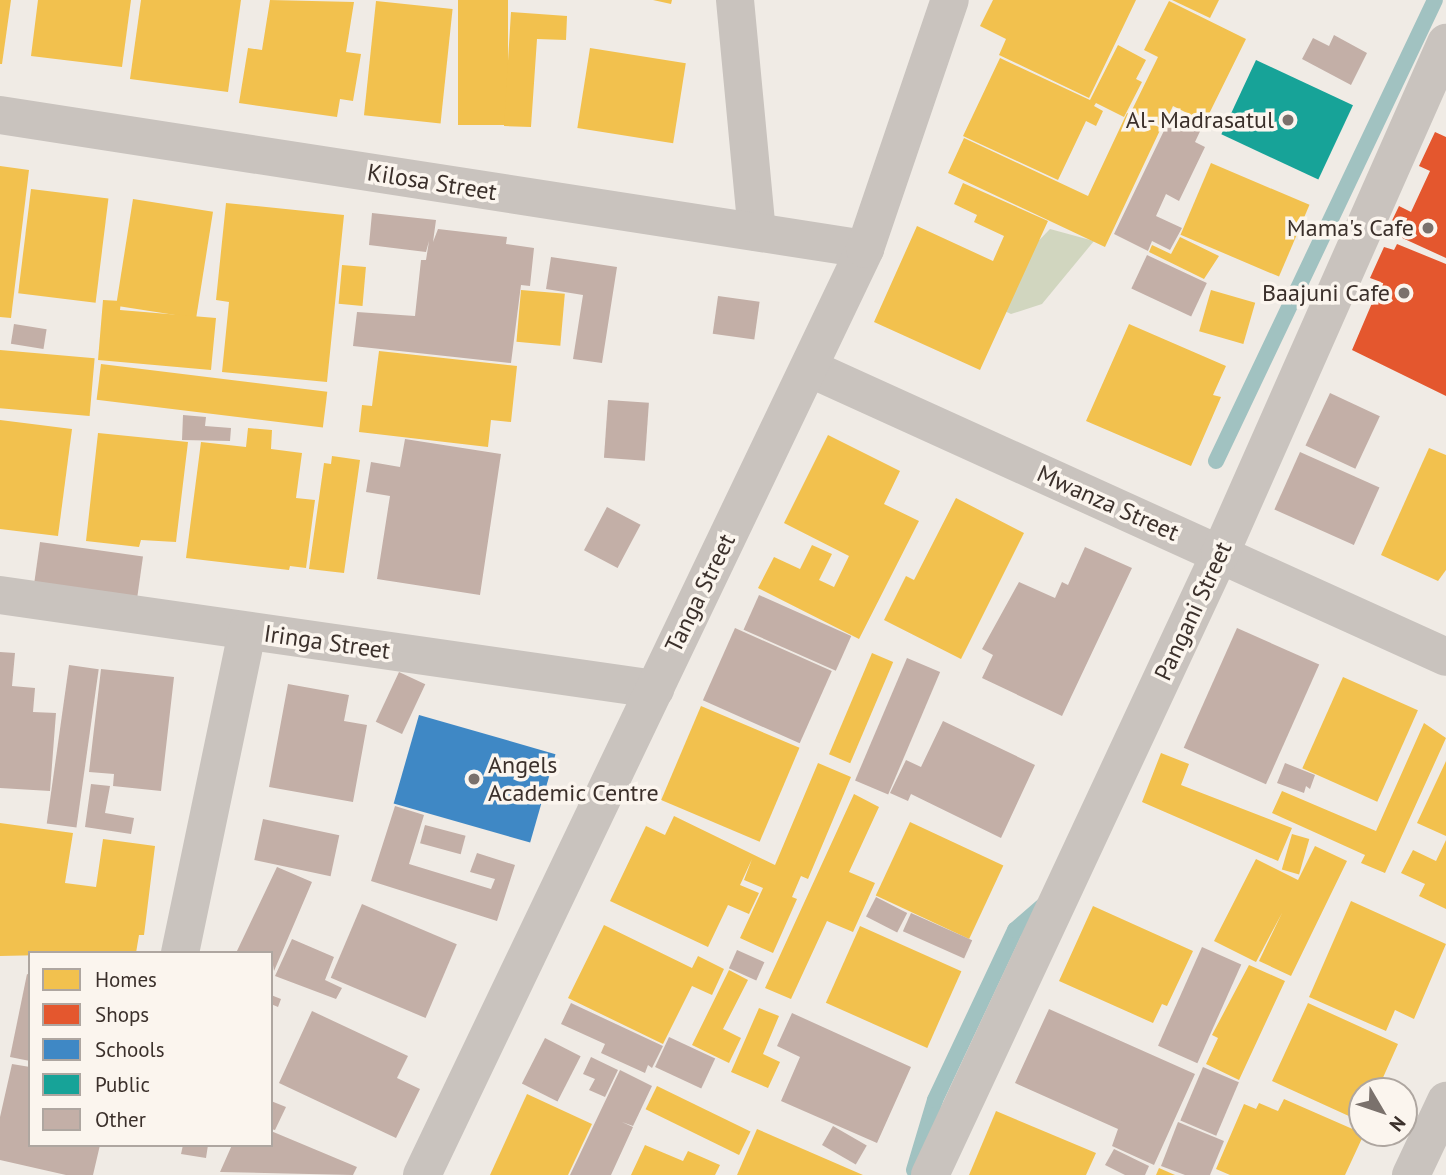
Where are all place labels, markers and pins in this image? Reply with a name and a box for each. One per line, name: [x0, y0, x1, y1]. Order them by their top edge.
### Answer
place label: Al- Madrasatul: [1124, 106, 1274, 134]
marker: Al- Madrasatul: [1280, 112, 1296, 128]
place label: Mama's Cafe: [1287, 214, 1414, 242]
marker: Mama's Cafe: [1420, 220, 1436, 236]
place label: Baajuni Cafe: [1262, 279, 1390, 307]
marker: Baajuni Cafe: [1396, 285, 1412, 301]
place label: Angels Academic Centre: [488, 751, 659, 807]
marker: Angels Academic Centre: [466, 771, 482, 787]

